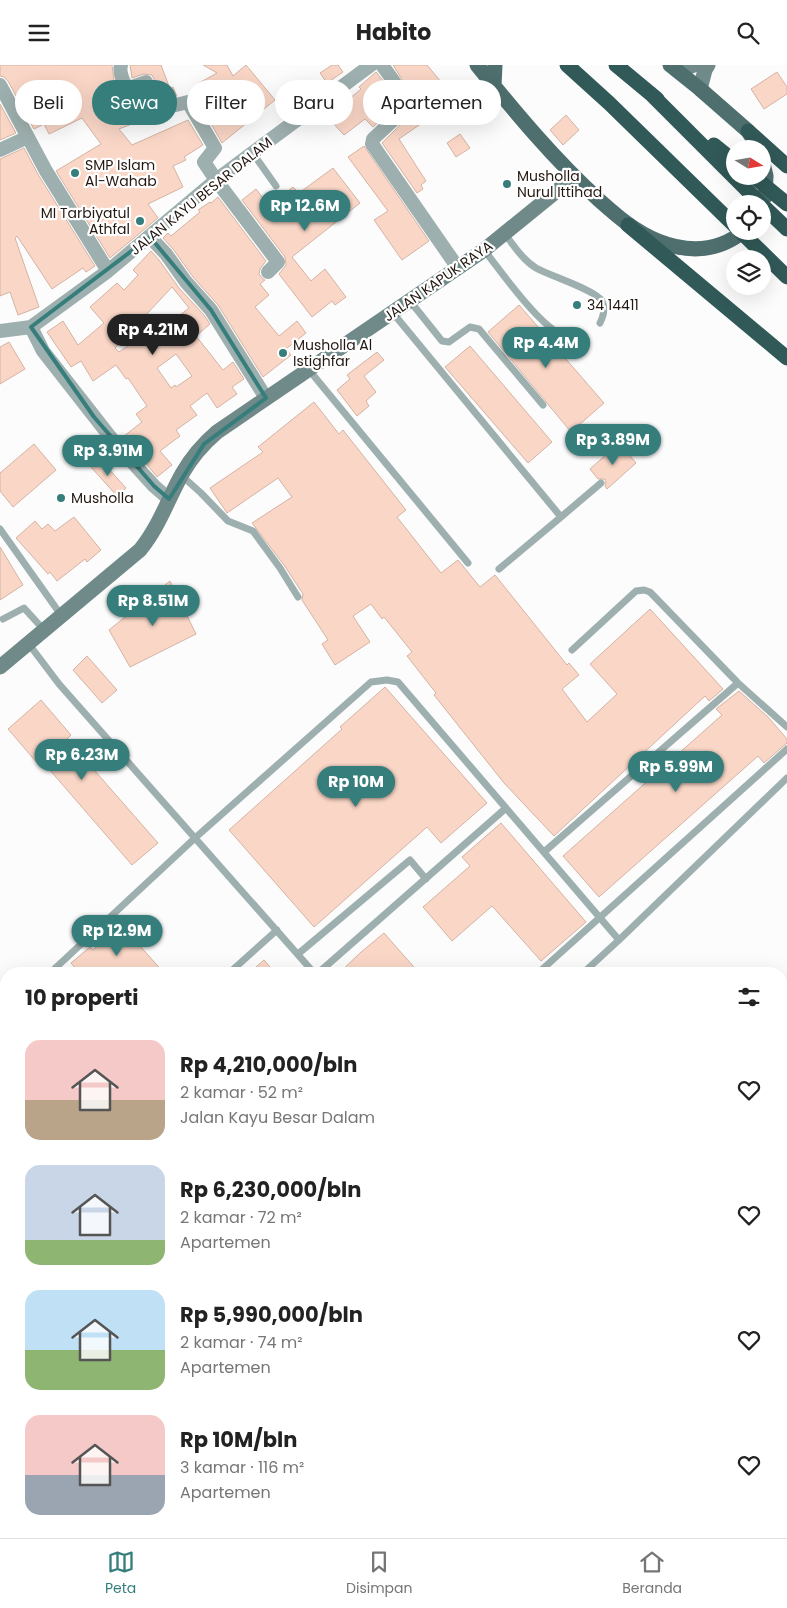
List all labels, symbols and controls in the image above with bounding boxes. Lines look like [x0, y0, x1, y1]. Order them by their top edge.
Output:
text: Habito [356, 17, 431, 48]
icon: menu [25, 19, 53, 47]
icon: search [734, 19, 762, 47]
chip: Beli [15, 80, 82, 125]
chip: Sewa [92, 80, 177, 125]
chip: Filter [187, 80, 265, 125]
chip: Baru [275, 80, 353, 125]
chip: Apartemen [363, 80, 501, 125]
street label: JALAN KAYU BESAR DALAM [126, 132, 276, 260]
north arrow [726, 140, 771, 185]
map controls [726, 140, 771, 295]
place label: SMP Islam Al-Wahab [85, 155, 157, 191]
place label: Musholla Nurul Ittihad [517, 166, 602, 202]
marker: SMP Islam Al-Wahab [69, 167, 81, 179]
marker: Musholla Nurul Ittihad [501, 178, 513, 190]
pin: Rp 12.6M [253, 189, 357, 232]
text: Rp 12.6M [270, 194, 340, 217]
button: locate [726, 195, 771, 240]
place label: MI Tarbiyatul Athfal [41, 203, 130, 239]
marker: MI Tarbiyatul Athfal [134, 215, 146, 227]
street label: JALAN KAPUK RAYA [379, 236, 497, 326]
button: layers [726, 250, 771, 295]
place label: 34 14411 [587, 295, 639, 315]
marker: 34 14411 [571, 299, 583, 311]
pin: Rp 4.21M [101, 313, 205, 356]
text: Rp 4.21M [118, 318, 188, 341]
pin: Rp 4.4M [500, 327, 592, 369]
text: Rp 4.4M [513, 331, 579, 354]
place label: Musholla Al Istighfar [293, 335, 372, 371]
marker: Musholla Al Istighfar [277, 347, 289, 359]
pin: Rp 3.89M [561, 423, 665, 466]
text: Rp 3.89M [576, 428, 650, 451]
pin: Rp 3.91M [56, 435, 160, 477]
text: Rp 3.91M [73, 439, 143, 462]
place label: Musholla [71, 488, 134, 508]
marker: Musholla [55, 492, 67, 504]
pin: Rp 8.51M [101, 585, 205, 627]
text: Rp 8.51M [118, 589, 188, 612]
pin: Rp 6.23M [30, 739, 134, 781]
text: Rp 6.23M [46, 743, 118, 766]
pin: Rp 5.99M [624, 751, 728, 793]
text: Rp 5.99M [639, 755, 713, 778]
pin: Rp 10M [315, 765, 397, 808]
text: Rp 10M [328, 770, 384, 793]
pin: Rp 12.9M [65, 915, 169, 957]
text: Rp 12.9M [83, 919, 151, 942]
text: 10 properti [25, 983, 139, 1012]
icon: filters [735, 983, 763, 1011]
text: Rp 4,210,000/bln [180, 1050, 357, 1079]
icon: home [65, 1060, 125, 1120]
icon: heart [735, 1076, 763, 1104]
text: 2 kamar · 52 m² [180, 1081, 303, 1104]
text: Jalan Kayu Besar Dalam [180, 1106, 375, 1129]
text: Rp 6,230,000/bln [180, 1175, 361, 1204]
icon: home [65, 1185, 125, 1245]
icon: heart [735, 1201, 763, 1229]
text: 2 kamar · 72 m² [180, 1206, 302, 1229]
text: Apartemen [180, 1231, 271, 1254]
text: Rp 5,990,000/bln [180, 1300, 363, 1329]
icon: home [65, 1310, 125, 1370]
icon: heart [735, 1326, 763, 1354]
text: 2 kamar · 74 m² [180, 1331, 303, 1354]
text: Apartemen [180, 1356, 271, 1379]
text: Rp 10M/bln [180, 1425, 297, 1454]
icon: home [65, 1435, 125, 1495]
icon: heart [735, 1451, 763, 1479]
text: 3 kamar · 116 m² [180, 1456, 304, 1479]
text: Apartemen [180, 1481, 271, 1504]
tab: Peta [105, 1548, 136, 1599]
tab: Disimpan [346, 1548, 412, 1599]
tab: Beranda [622, 1548, 682, 1599]

